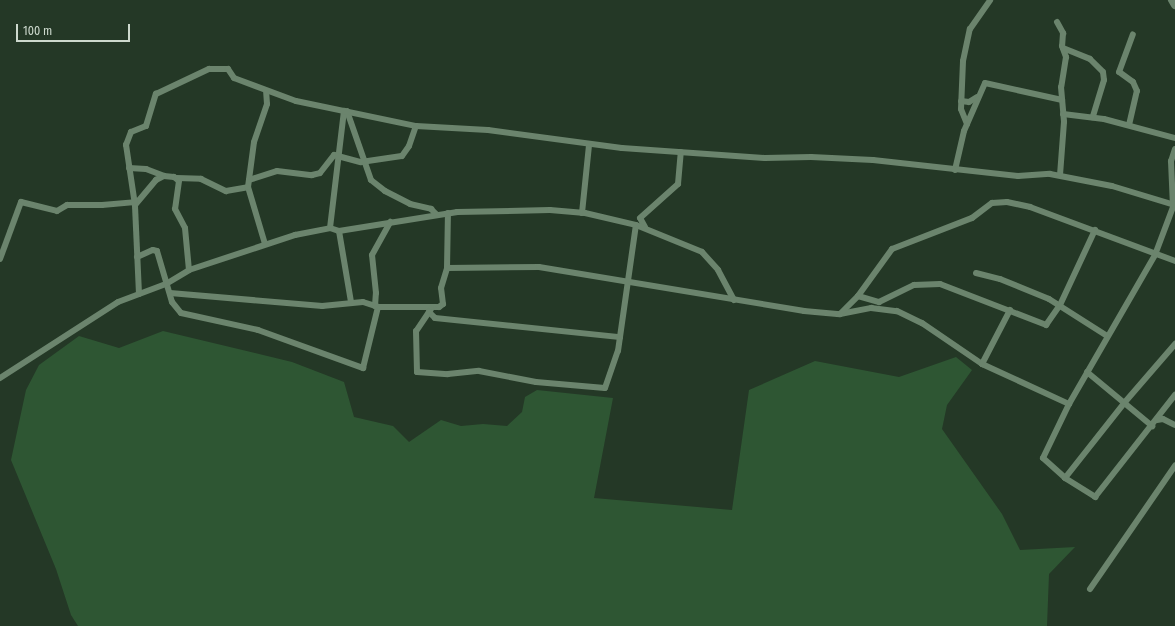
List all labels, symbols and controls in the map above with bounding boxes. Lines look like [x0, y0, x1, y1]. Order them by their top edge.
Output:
scale bar [18, 16, 132, 42]
text: 100 m [23, 24, 52, 38]

